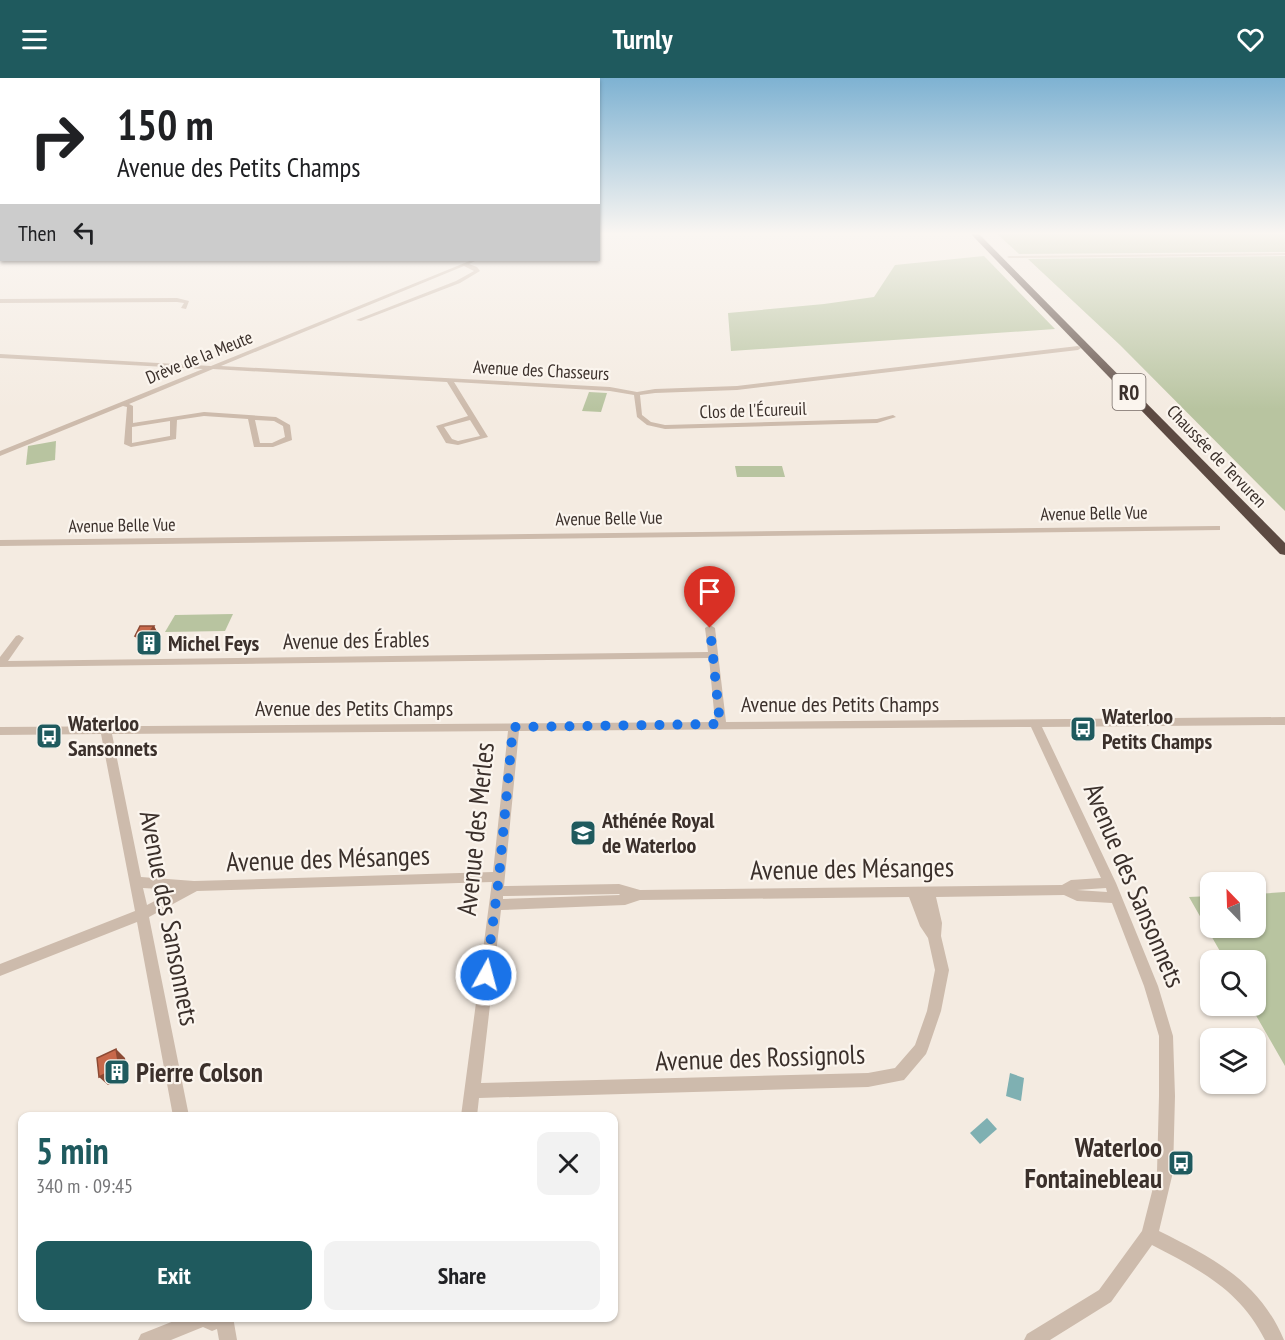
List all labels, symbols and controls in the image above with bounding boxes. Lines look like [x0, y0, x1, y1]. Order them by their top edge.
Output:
text: Turnly [613, 22, 672, 56]
icon: menu [18, 23, 51, 56]
icon: heart [1234, 23, 1267, 56]
text: 150 m [117, 97, 214, 152]
icon: right [18, 102, 96, 180]
text: Avenue des Petits Champs [117, 150, 360, 184]
icon: left [68, 216, 101, 249]
text: Then [18, 219, 56, 247]
street label: Drève de la Meute [142, 325, 256, 389]
street label: Avenue des Chasseurs [472, 355, 610, 385]
road number: R0 [1112, 374, 1146, 410]
street label: Clos de l'Écureuil [699, 397, 808, 423]
street label: Chaussée de Tervuren [1162, 400, 1272, 512]
street label: Avenue Belle Vue [1040, 501, 1148, 525]
street label: Avenue Belle Vue [555, 506, 663, 530]
street label: Avenue Belle Vue [68, 513, 176, 537]
pin [684, 566, 735, 628]
icon: arrive [693, 575, 726, 608]
street label: Avenue des Érables [283, 625, 429, 655]
building icon: Michel Feys [134, 628, 164, 658]
place label: Michel Feys [168, 629, 260, 657]
street label: Avenue des Petits Champs [741, 690, 939, 718]
street label: Avenue des Petits Champs [255, 694, 453, 722]
place label: Waterloo Petits Champs [1101, 702, 1212, 755]
place label: Waterloo Sansonnets [67, 709, 158, 762]
bus stop icon: Waterloo Petits Champs [1068, 714, 1098, 744]
bus stop icon: Waterloo Sansonnets [34, 721, 64, 751]
street label: Avenue des Merles [449, 741, 501, 917]
street label: Avenue des Sansonnets [1077, 778, 1193, 992]
place label: Athénée Royal de Waterloo [601, 806, 715, 859]
street label: Avenue des Sansonnets [133, 808, 207, 1028]
school or university icon: Athénée Royal de Waterloo [568, 818, 598, 848]
street label: Avenue des Mésanges [226, 837, 430, 879]
street label: Avenue des Mésanges [750, 849, 954, 887]
north arrow [1200, 872, 1266, 938]
map controls [1200, 872, 1266, 1094]
position arrow [454, 943, 518, 1007]
button: search [1200, 950, 1266, 1016]
button: layers [1200, 1028, 1266, 1094]
street label: Avenue des Rossignols [654, 1036, 866, 1078]
place label: Pierre Colson [136, 1055, 263, 1089]
building icon: Pierre Colson [102, 1057, 132, 1087]
text: 5 min [36, 1127, 109, 1174]
place label: Waterloo Fontainebleau [1025, 1130, 1162, 1195]
button: close [537, 1132, 600, 1195]
bus stop icon: Waterloo Fontainebleau [1166, 1148, 1196, 1178]
text: 340 m · 09:45 [36, 1173, 133, 1199]
button: Exit [36, 1241, 312, 1310]
button: Share [324, 1241, 600, 1310]

